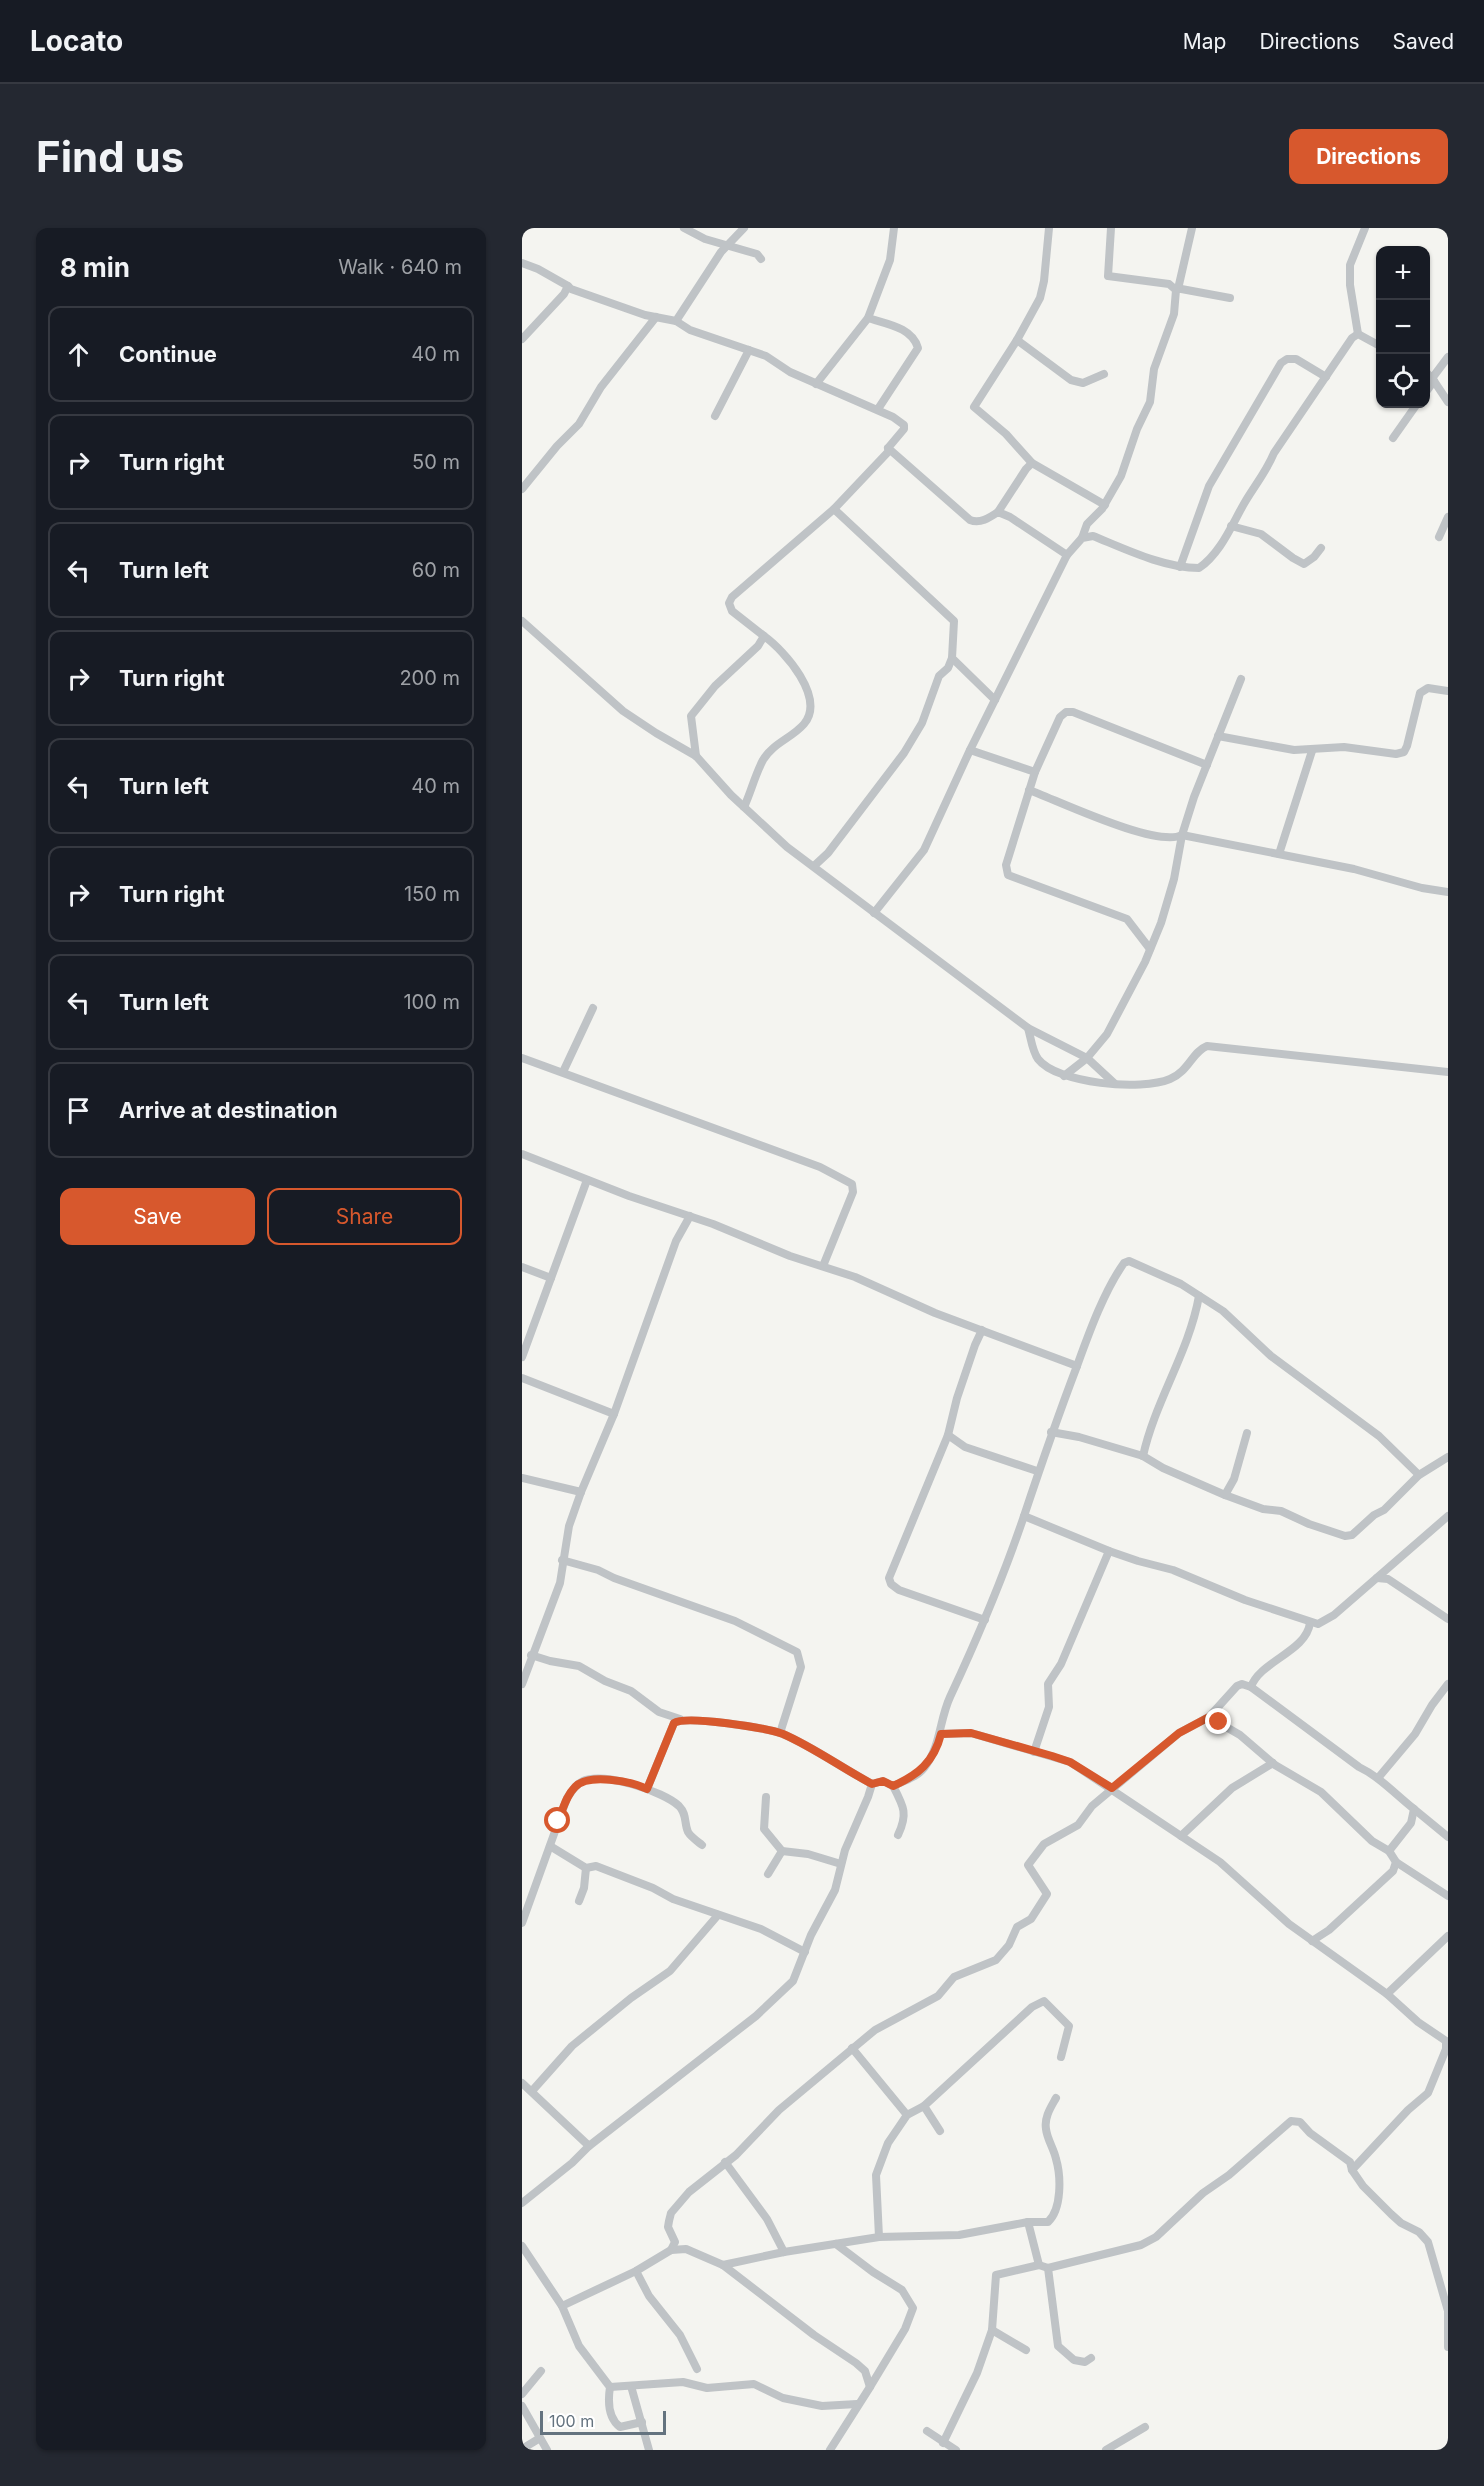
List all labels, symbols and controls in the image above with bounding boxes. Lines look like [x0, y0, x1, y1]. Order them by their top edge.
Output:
text: Locato [30, 24, 123, 58]
text: Map [1183, 29, 1226, 54]
text: Directions [1259, 29, 1360, 54]
text: Saved [1393, 29, 1454, 54]
button: Directions [1289, 129, 1448, 184]
text: Find us [36, 131, 184, 182]
map controls [1376, 246, 1430, 408]
button: + [1376, 246, 1430, 300]
text: 8 min [60, 252, 130, 283]
text: Walk · 640 m [338, 255, 462, 279]
button: − [1376, 300, 1430, 354]
icon: ahead [62, 338, 95, 371]
text: Continue [119, 341, 217, 367]
text: 40 m [411, 342, 460, 366]
button: locate [1376, 354, 1430, 408]
icon: right [62, 446, 95, 479]
text: Turn right [119, 449, 225, 475]
text: 50 m [412, 450, 460, 474]
icon: left [62, 554, 95, 587]
text: Turn left [119, 557, 209, 583]
text: 60 m [412, 558, 460, 582]
icon: right [62, 662, 95, 695]
text: Turn right [119, 665, 225, 691]
text: 200 m [399, 666, 460, 690]
icon: left [62, 770, 95, 803]
text: Turn left [119, 773, 209, 799]
text: 40 m [411, 774, 460, 798]
icon: right [62, 878, 95, 911]
text: Turn right [119, 881, 225, 907]
text: 150 m [404, 882, 460, 906]
icon: left [62, 986, 95, 1019]
text: Turn left [119, 989, 209, 1015]
text: 100 m [403, 990, 460, 1014]
icon: arrive [62, 1094, 95, 1127]
text: Arrive at destination [119, 1097, 338, 1123]
button: Save [60, 1188, 255, 1245]
button: Share [267, 1188, 462, 1245]
route end [1205, 1708, 1231, 1734]
route start [544, 1807, 570, 1833]
scale bar [540, 2408, 666, 2436]
text: 100 m [549, 2411, 594, 2431]

